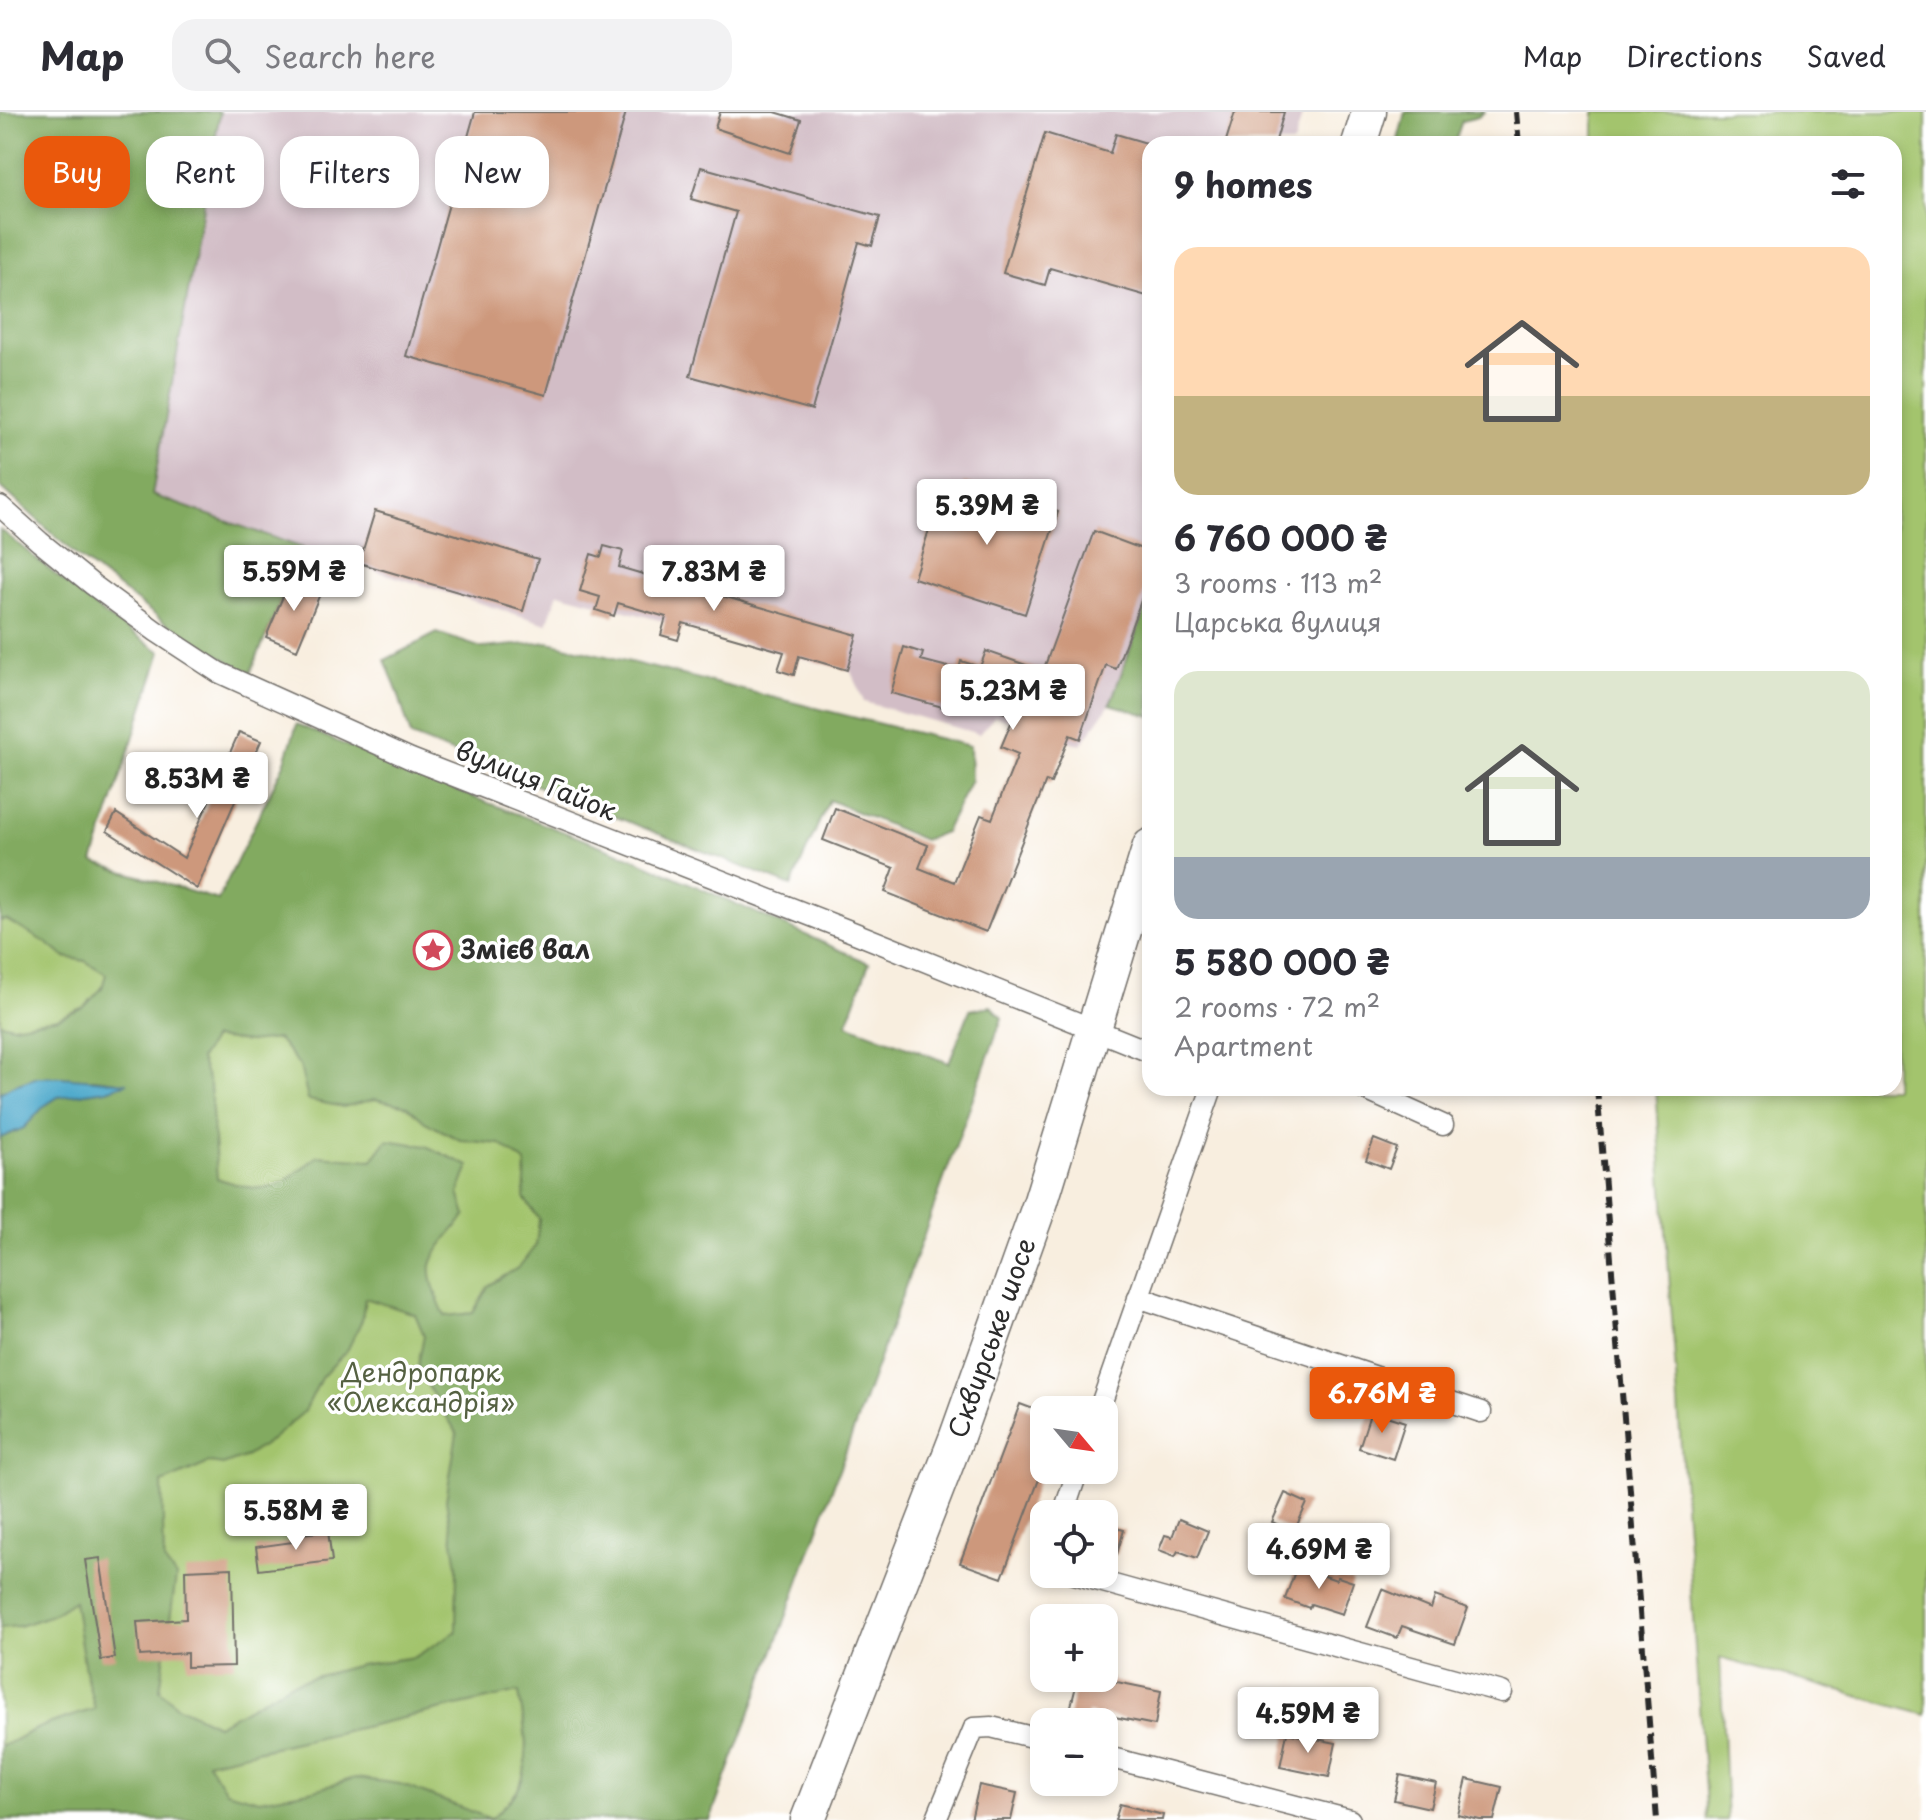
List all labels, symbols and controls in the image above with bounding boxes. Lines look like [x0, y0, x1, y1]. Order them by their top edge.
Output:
search box [172, 19, 732, 91]
text: Map [40, 27, 124, 84]
icon: search [200, 33, 244, 77]
text: Search here [264, 33, 436, 78]
text: Map [1523, 34, 1582, 77]
text: Directions [1626, 34, 1763, 77]
text: Saved [1807, 34, 1886, 77]
chip: Buy [24, 136, 130, 208]
chip: Rent [146, 136, 264, 208]
chip: Filters [280, 136, 419, 208]
chip: New [435, 136, 549, 208]
text: 9 homes [1174, 158, 1313, 210]
icon: filters [1826, 162, 1870, 206]
icon: home [1450, 299, 1594, 443]
pin: 5.39M ₴ [913, 479, 1061, 547]
text: 5.39M ₴ [935, 485, 1039, 524]
text: 6 760 000 ₴ [1174, 511, 1388, 563]
pin: 5.59M ₴ [220, 545, 368, 613]
pin: 7.83M ₴ [640, 545, 788, 613]
text: 5.59M ₴ [242, 551, 346, 590]
text: 7.83M ₴ [662, 551, 766, 590]
text: 3 rooms · 113 m² [1174, 563, 1382, 602]
text: Царська вулиця [1174, 602, 1382, 641]
pin: 5.23M ₴ [939, 664, 1087, 732]
text: 5.23M ₴ [959, 670, 1067, 709]
icon: home [1450, 723, 1594, 867]
street label: вулиця Гайок [450, 730, 624, 830]
pin: 8.53M ₴ [123, 752, 271, 820]
text: 8.53M ₴ [144, 758, 250, 797]
place icon: Змієв вал [412, 929, 454, 971]
place label: Змієв вал [460, 929, 590, 968]
text: 5 580 000 ₴ [1174, 935, 1390, 987]
text: 2 rooms · 72 m² [1174, 987, 1380, 1026]
text: Apartment [1174, 1026, 1313, 1065]
street label: Сквирське шосе [937, 1232, 1044, 1443]
park label: Дендропарк «Олександрія» [327, 1352, 515, 1421]
pin: 6.76M ₴ [1308, 1367, 1456, 1435]
text: 6.76M ₴ [1328, 1373, 1436, 1412]
north arrow [1030, 1396, 1118, 1484]
map controls [1030, 1396, 1118, 1796]
pin: 5.58M ₴ [222, 1484, 370, 1552]
text: 5.58M ₴ [243, 1490, 349, 1529]
button: locate [1030, 1500, 1118, 1588]
pin: 4.69M ₴ [1245, 1523, 1393, 1591]
text: 4.69M ₴ [1266, 1529, 1372, 1568]
button: + [1030, 1604, 1118, 1692]
pin: 4.59M ₴ [1234, 1687, 1382, 1755]
text: 4.59M ₴ [1256, 1693, 1360, 1732]
button: − [1030, 1708, 1118, 1796]

